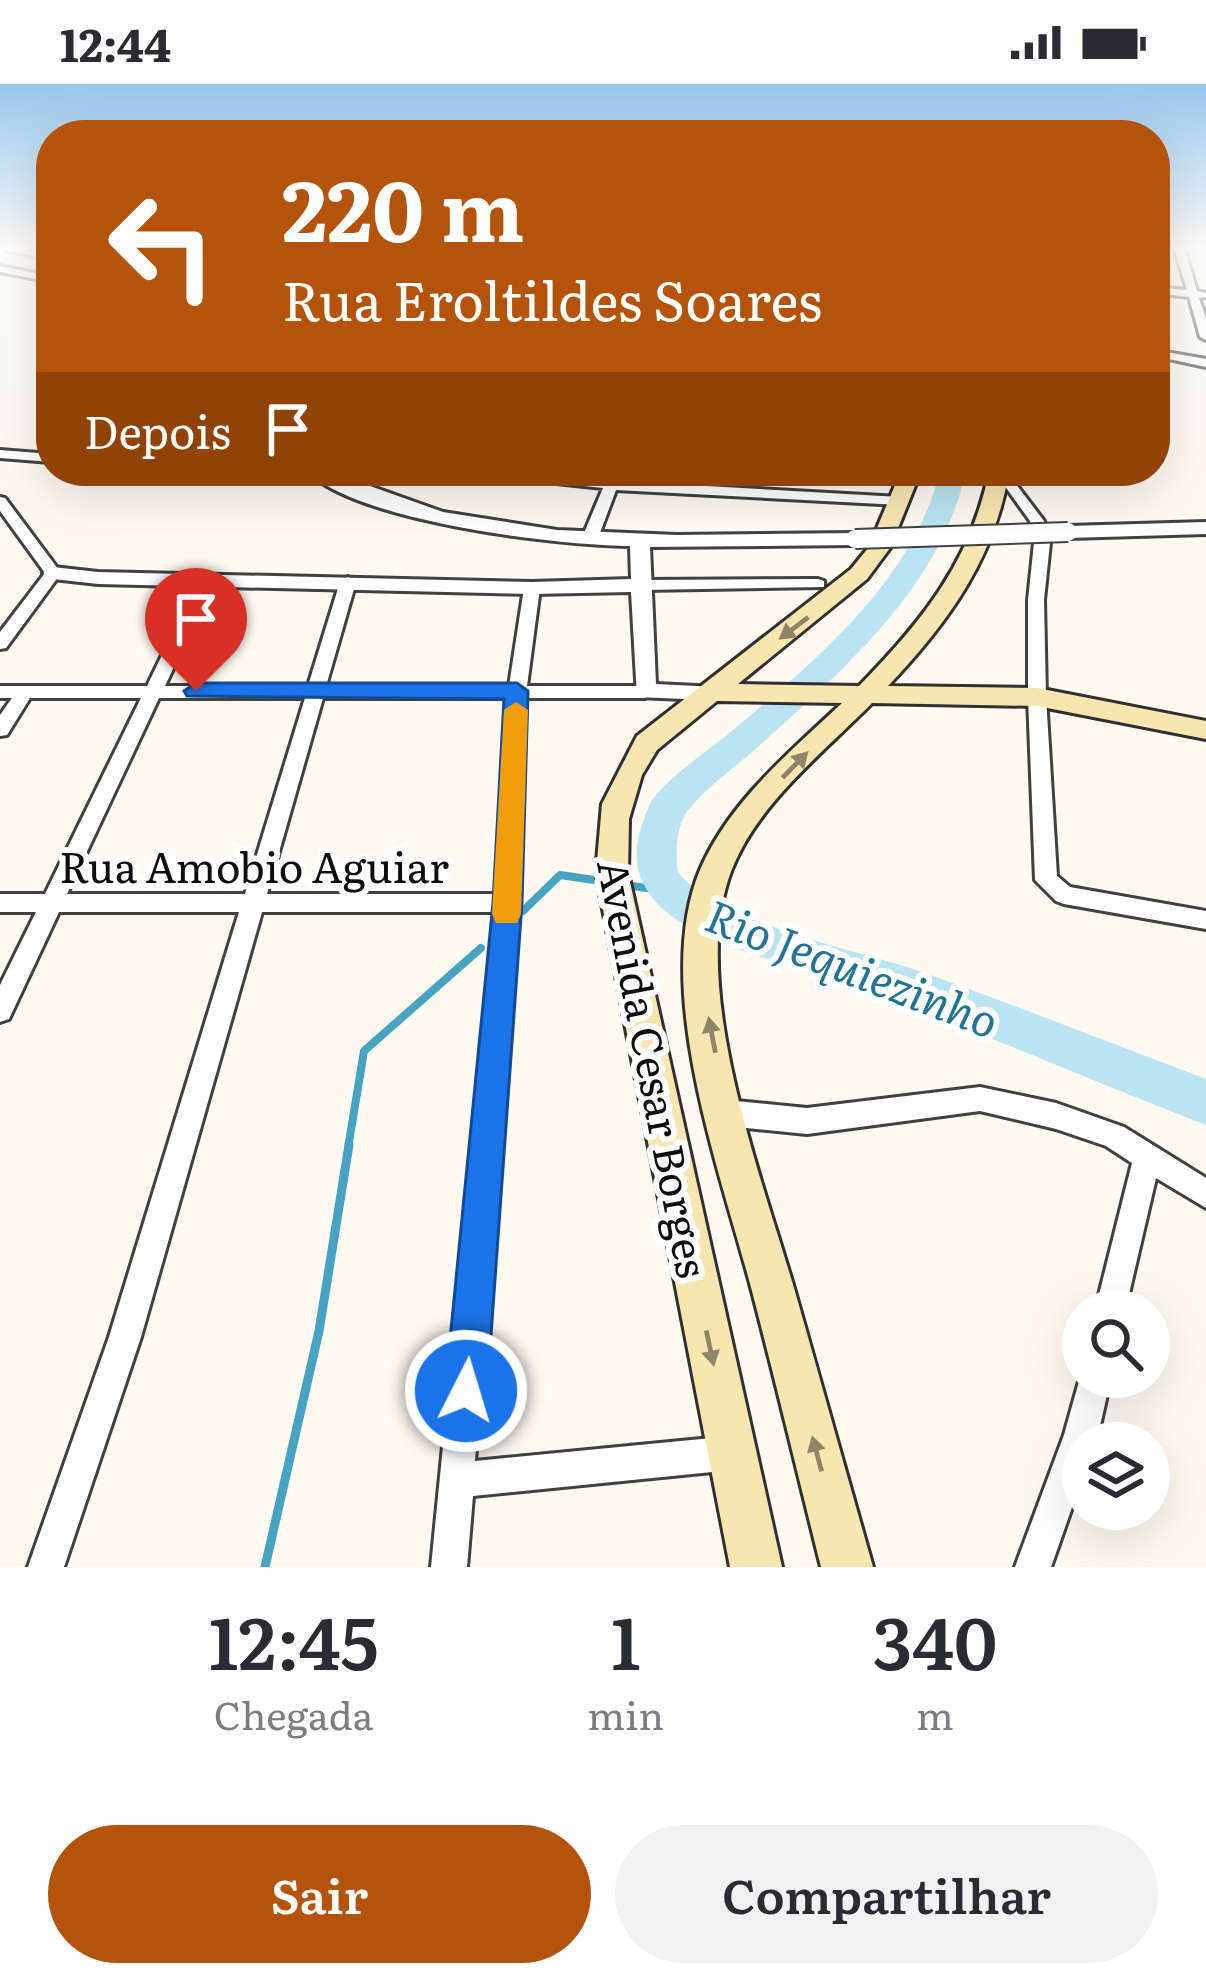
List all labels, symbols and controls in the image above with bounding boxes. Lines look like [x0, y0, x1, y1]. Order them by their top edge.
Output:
text: 12:44 [60, 9, 171, 76]
text: 220 m [282, 143, 525, 268]
icon: left [84, 168, 240, 324]
text: Rua Eroltildes Soares [282, 257, 822, 338]
text: Depois [84, 396, 231, 463]
icon: arrive [255, 396, 321, 462]
pin [145, 568, 247, 691]
icon: arrive [163, 586, 229, 652]
one-way arrow [778, 616, 810, 640]
one-way arrow [780, 751, 808, 780]
street label: Rua Amobio Aguiar [59, 834, 449, 896]
street label: Avenida Cesar Borges [584, 853, 726, 1283]
water label: Rio Jequiezinho [697, 879, 1009, 1053]
one-way arrow [702, 1016, 721, 1054]
map controls [1062, 1290, 1170, 1530]
button: search [1062, 1290, 1170, 1398]
position arrow [403, 1328, 529, 1454]
one-way arrow [701, 1329, 720, 1367]
button: layers [1062, 1422, 1170, 1530]
one-way arrow [807, 1435, 826, 1472]
text: 12:45 [209, 1585, 379, 1692]
text: 1 [611, 1585, 640, 1692]
text: 340 [873, 1585, 997, 1692]
text: Chegada [214, 1684, 374, 1742]
text: min [587, 1684, 664, 1742]
text: m [916, 1684, 954, 1742]
button: Sair [48, 1825, 591, 1963]
button: Compartilhar [615, 1825, 1158, 1963]

